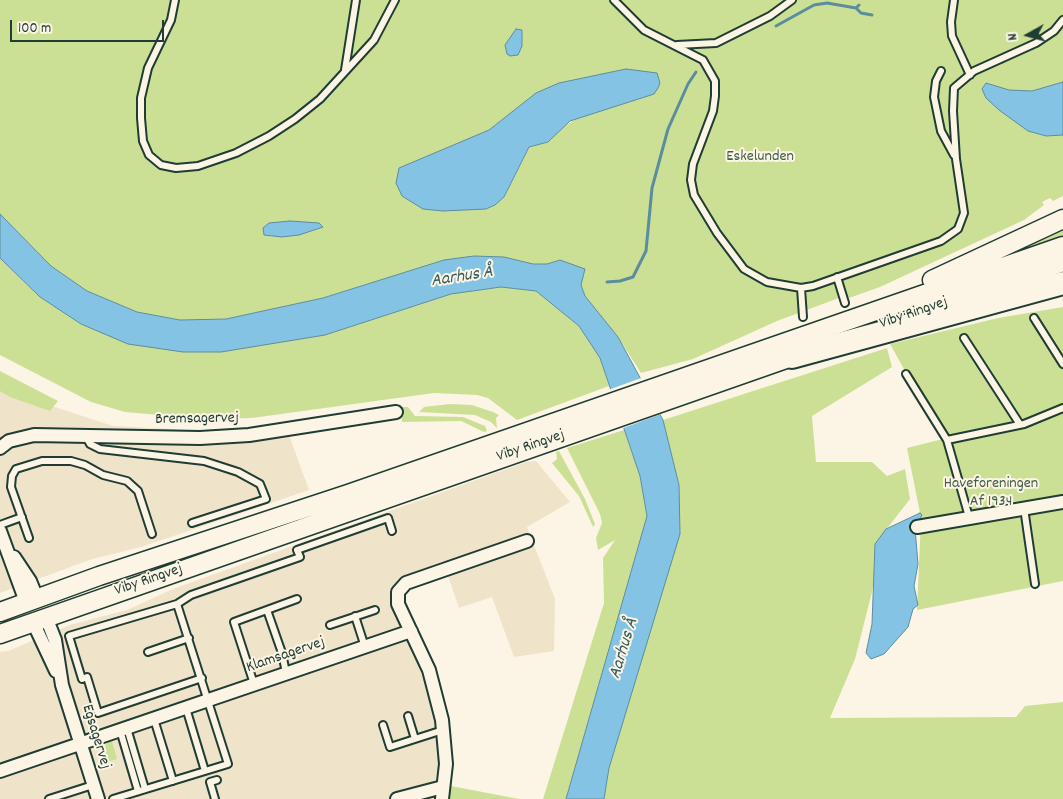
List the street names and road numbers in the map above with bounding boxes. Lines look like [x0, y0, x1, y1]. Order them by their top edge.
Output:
street label: Viby Ringvej [877, 293, 951, 335]
street label: Bremsagervej [155, 410, 239, 430]
street label: Viby Ringvej [494, 426, 568, 468]
street label: Viby Ringvej [112, 560, 186, 602]
street label: Klamsagervej [244, 634, 328, 678]
street label: Egsagervej [76, 702, 114, 772]

